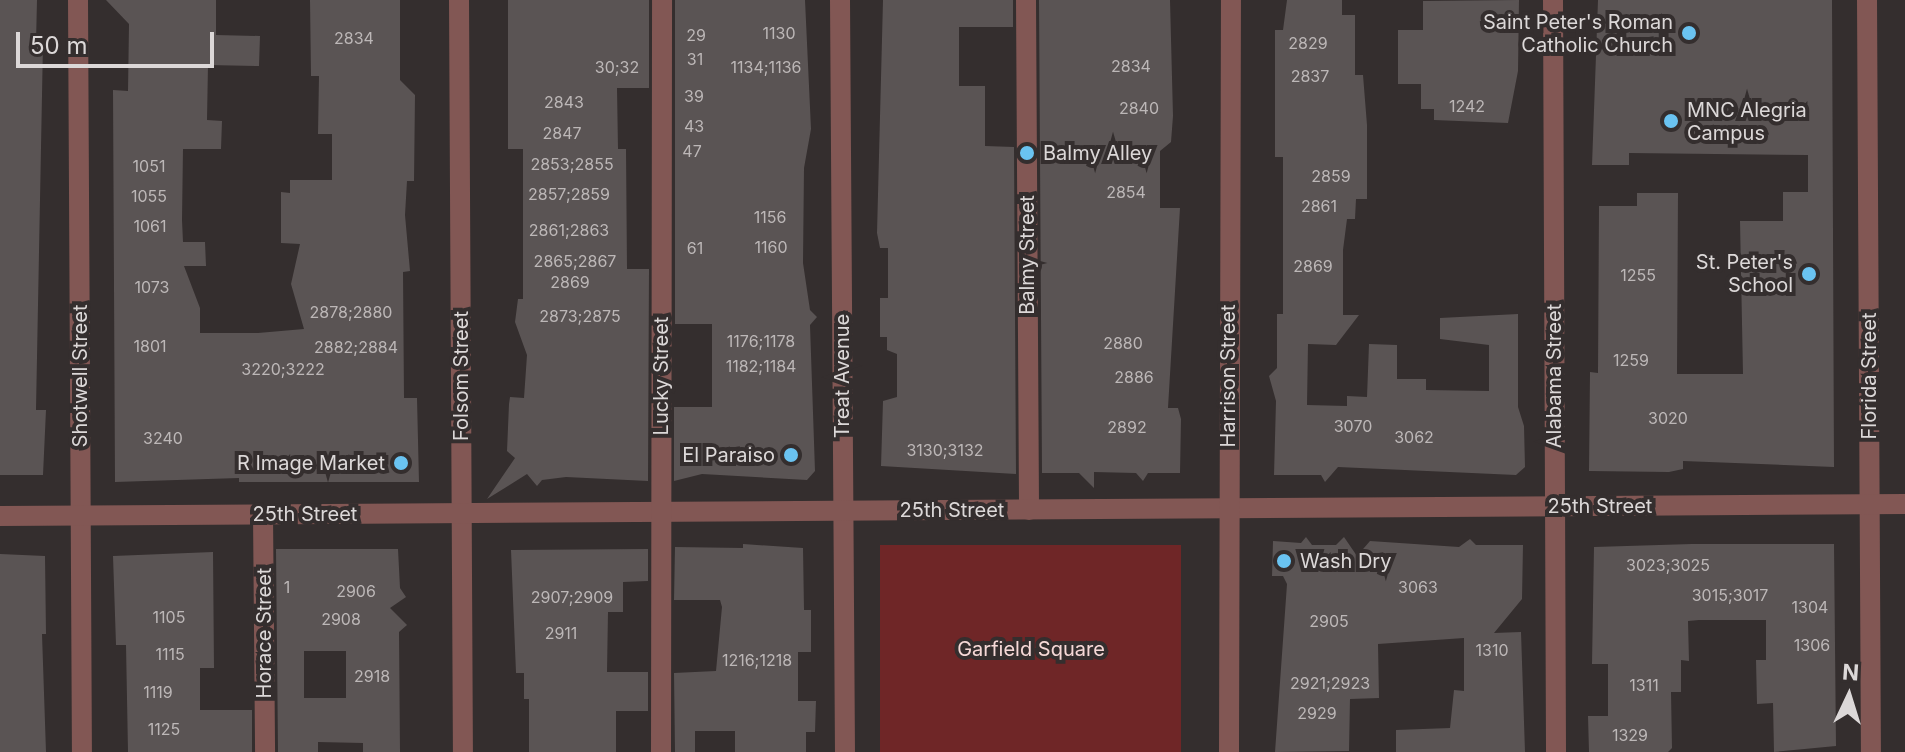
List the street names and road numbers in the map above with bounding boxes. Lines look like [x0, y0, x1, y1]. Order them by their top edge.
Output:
street label: Balmy Street [1015, 195, 1039, 315]
street label: Harrison Street [1216, 304, 1240, 448]
street label: Alabama Street [1542, 304, 1566, 448]
street label: Shotwell Street [68, 305, 92, 447]
street label: Folsom Street [449, 311, 473, 441]
street label: Florida Street [1857, 313, 1881, 439]
street label: Treat Avenue [830, 314, 854, 438]
street label: Lucky Street [649, 317, 673, 435]
street label: 25th Street [1548, 494, 1652, 518]
street label: 25th Street [900, 498, 1004, 522]
street label: 25th Street [253, 502, 357, 526]
street label: Horace Street [252, 568, 276, 698]

